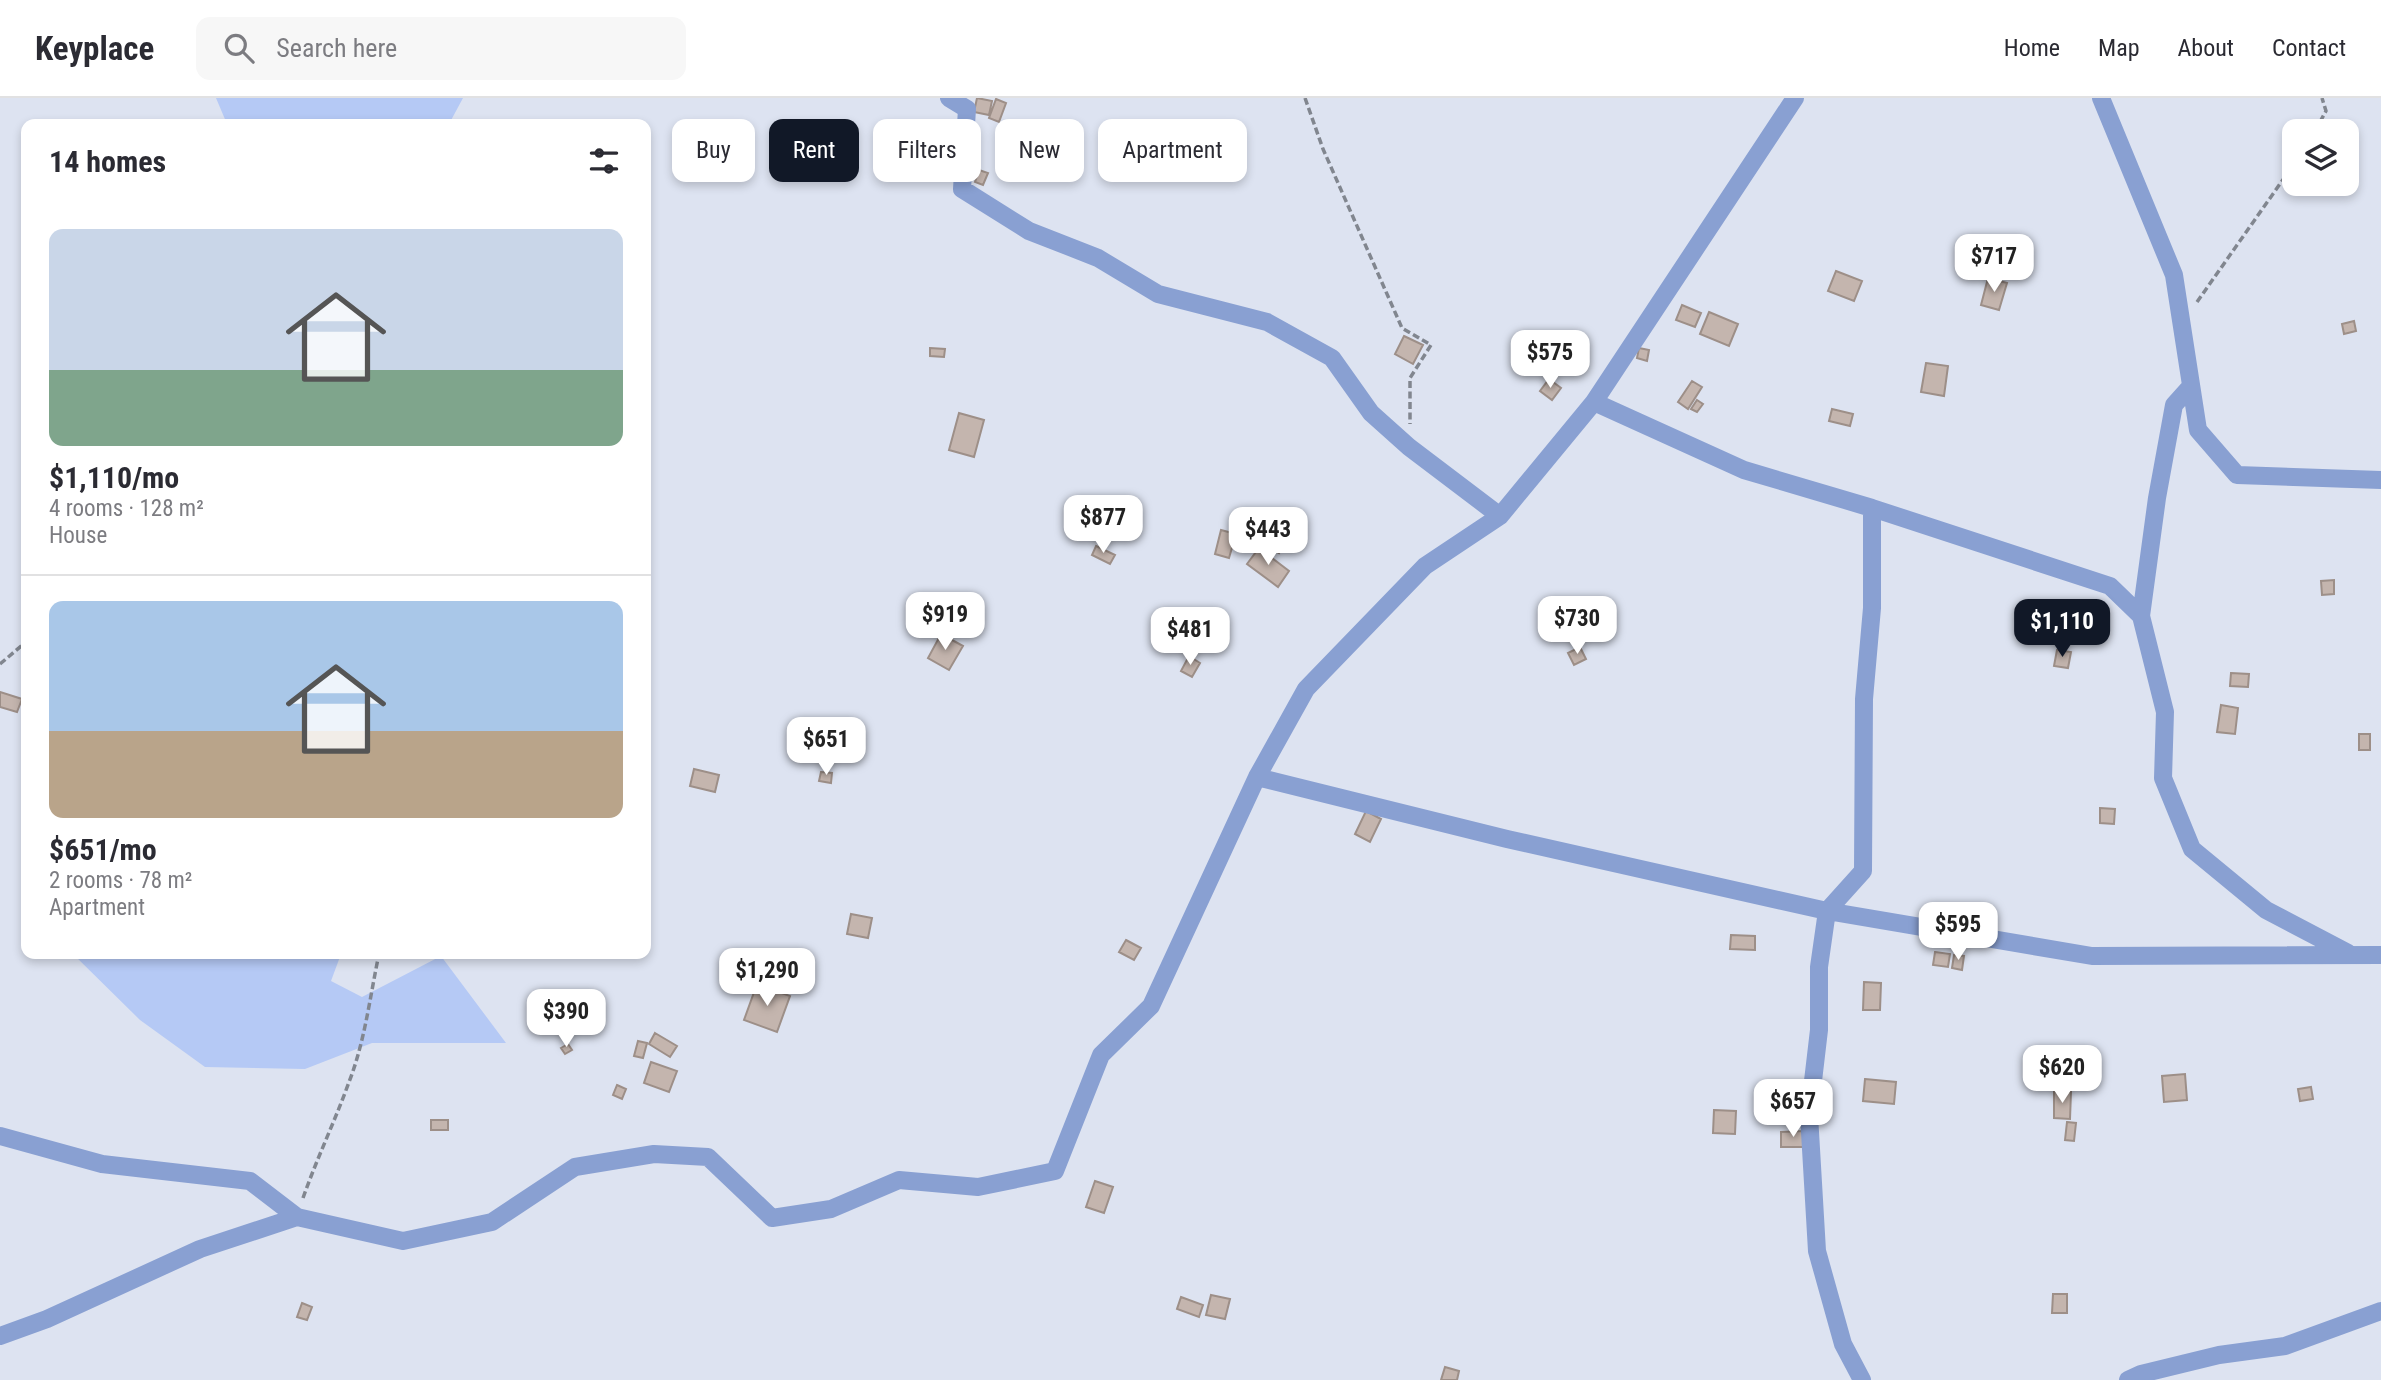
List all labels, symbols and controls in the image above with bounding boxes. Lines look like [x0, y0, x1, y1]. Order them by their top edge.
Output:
search box [196, 17, 686, 80]
text: Keyplace [35, 29, 154, 68]
icon: search [220, 29, 258, 67]
text: Search here [276, 33, 397, 63]
text: Home [2004, 34, 2060, 62]
text: Map [2098, 34, 2140, 62]
text: About [2178, 34, 2234, 62]
text: Contact [2272, 34, 2346, 62]
chip: Buy [672, 119, 755, 182]
chip: Rent [769, 119, 859, 182]
chip: Filters [873, 119, 981, 182]
chip: New [995, 119, 1084, 182]
chip: Apartment [1098, 119, 1247, 182]
map controls [2282, 119, 2359, 196]
button: layers [2282, 119, 2359, 196]
icon: filters [585, 142, 623, 180]
text: 14 homes [49, 144, 166, 179]
pin: $717 [1953, 234, 2035, 294]
text: $717 [1971, 243, 2017, 270]
icon: home [273, 274, 399, 400]
pin: $575 [1509, 330, 1591, 390]
text: $575 [1527, 339, 1573, 366]
text: $1,110/mo [49, 460, 179, 495]
text: 4 rooms · 128 m² [49, 495, 204, 522]
pin: $877 [1062, 496, 1144, 555]
text: $877 [1080, 504, 1126, 531]
pin: $443 [1227, 508, 1309, 567]
text: $443 [1245, 516, 1291, 543]
text: House [49, 522, 107, 549]
pin: $919 [904, 592, 986, 652]
pin: $730 [1536, 596, 1618, 656]
pin: $1,110 [2005, 600, 2119, 659]
text: $919 [922, 601, 968, 628]
text: $730 [1554, 605, 1600, 632]
pin: $481 [1149, 608, 1231, 667]
text: $1,110 [2030, 608, 2094, 635]
text: $481 [1167, 616, 1213, 643]
icon: home [273, 646, 399, 772]
pin: $651 [785, 718, 867, 777]
text: $651 [803, 726, 849, 753]
text: $651/mo [49, 832, 157, 867]
text: 2 rooms · 78 m² [49, 867, 192, 894]
text: Apartment [49, 894, 145, 921]
pin: $595 [1917, 902, 1999, 962]
text: $595 [1935, 911, 1981, 938]
pin: $1,290 [710, 948, 824, 1008]
text: $1,290 [735, 957, 799, 984]
pin: $390 [525, 990, 607, 1049]
text: $390 [543, 998, 589, 1025]
pin: $620 [2021, 1046, 2103, 1105]
text: $620 [2039, 1054, 2085, 1081]
pin: $657 [1752, 1080, 1834, 1139]
text: $657 [1770, 1088, 1816, 1115]

